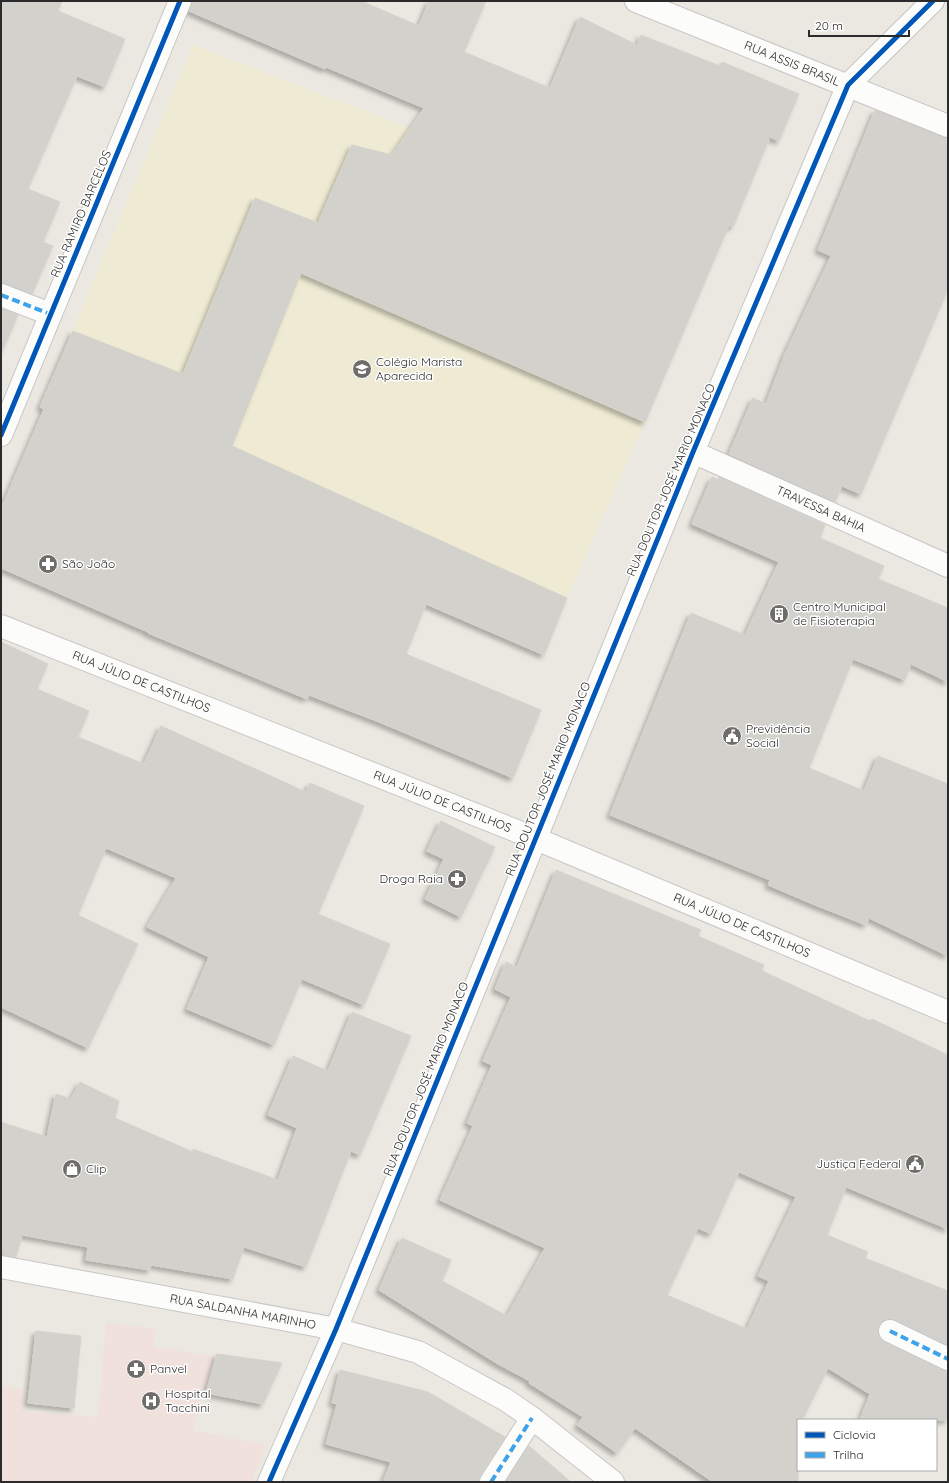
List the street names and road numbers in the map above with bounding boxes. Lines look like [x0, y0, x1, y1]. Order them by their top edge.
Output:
street label: RUA ASSIS BRASIL [742, 37, 843, 89]
street label: RUA RAMIRO BARCELOS [47, 148, 114, 280]
street label: RUA DOUTOR JOSÉ MARIO MONACO [623, 381, 718, 578]
street label: TRAVESSA BAHIA [774, 482, 868, 535]
street label: RUA JÚLIO DE CASTILHOS [70, 647, 213, 716]
street label: RUA DOUTOR JOSÉ MARIO MONACO [502, 680, 593, 878]
street label: RUA JÚLIO DE CASTILHOS [371, 767, 514, 835]
street label: RUA JÚLIO DE CASTILHOS [671, 889, 813, 960]
street label: RUA DOUTOR JOSÉ MARIO MONACO [380, 980, 471, 1178]
street label: RUA SALDANHA MARINHO [169, 1290, 317, 1332]

